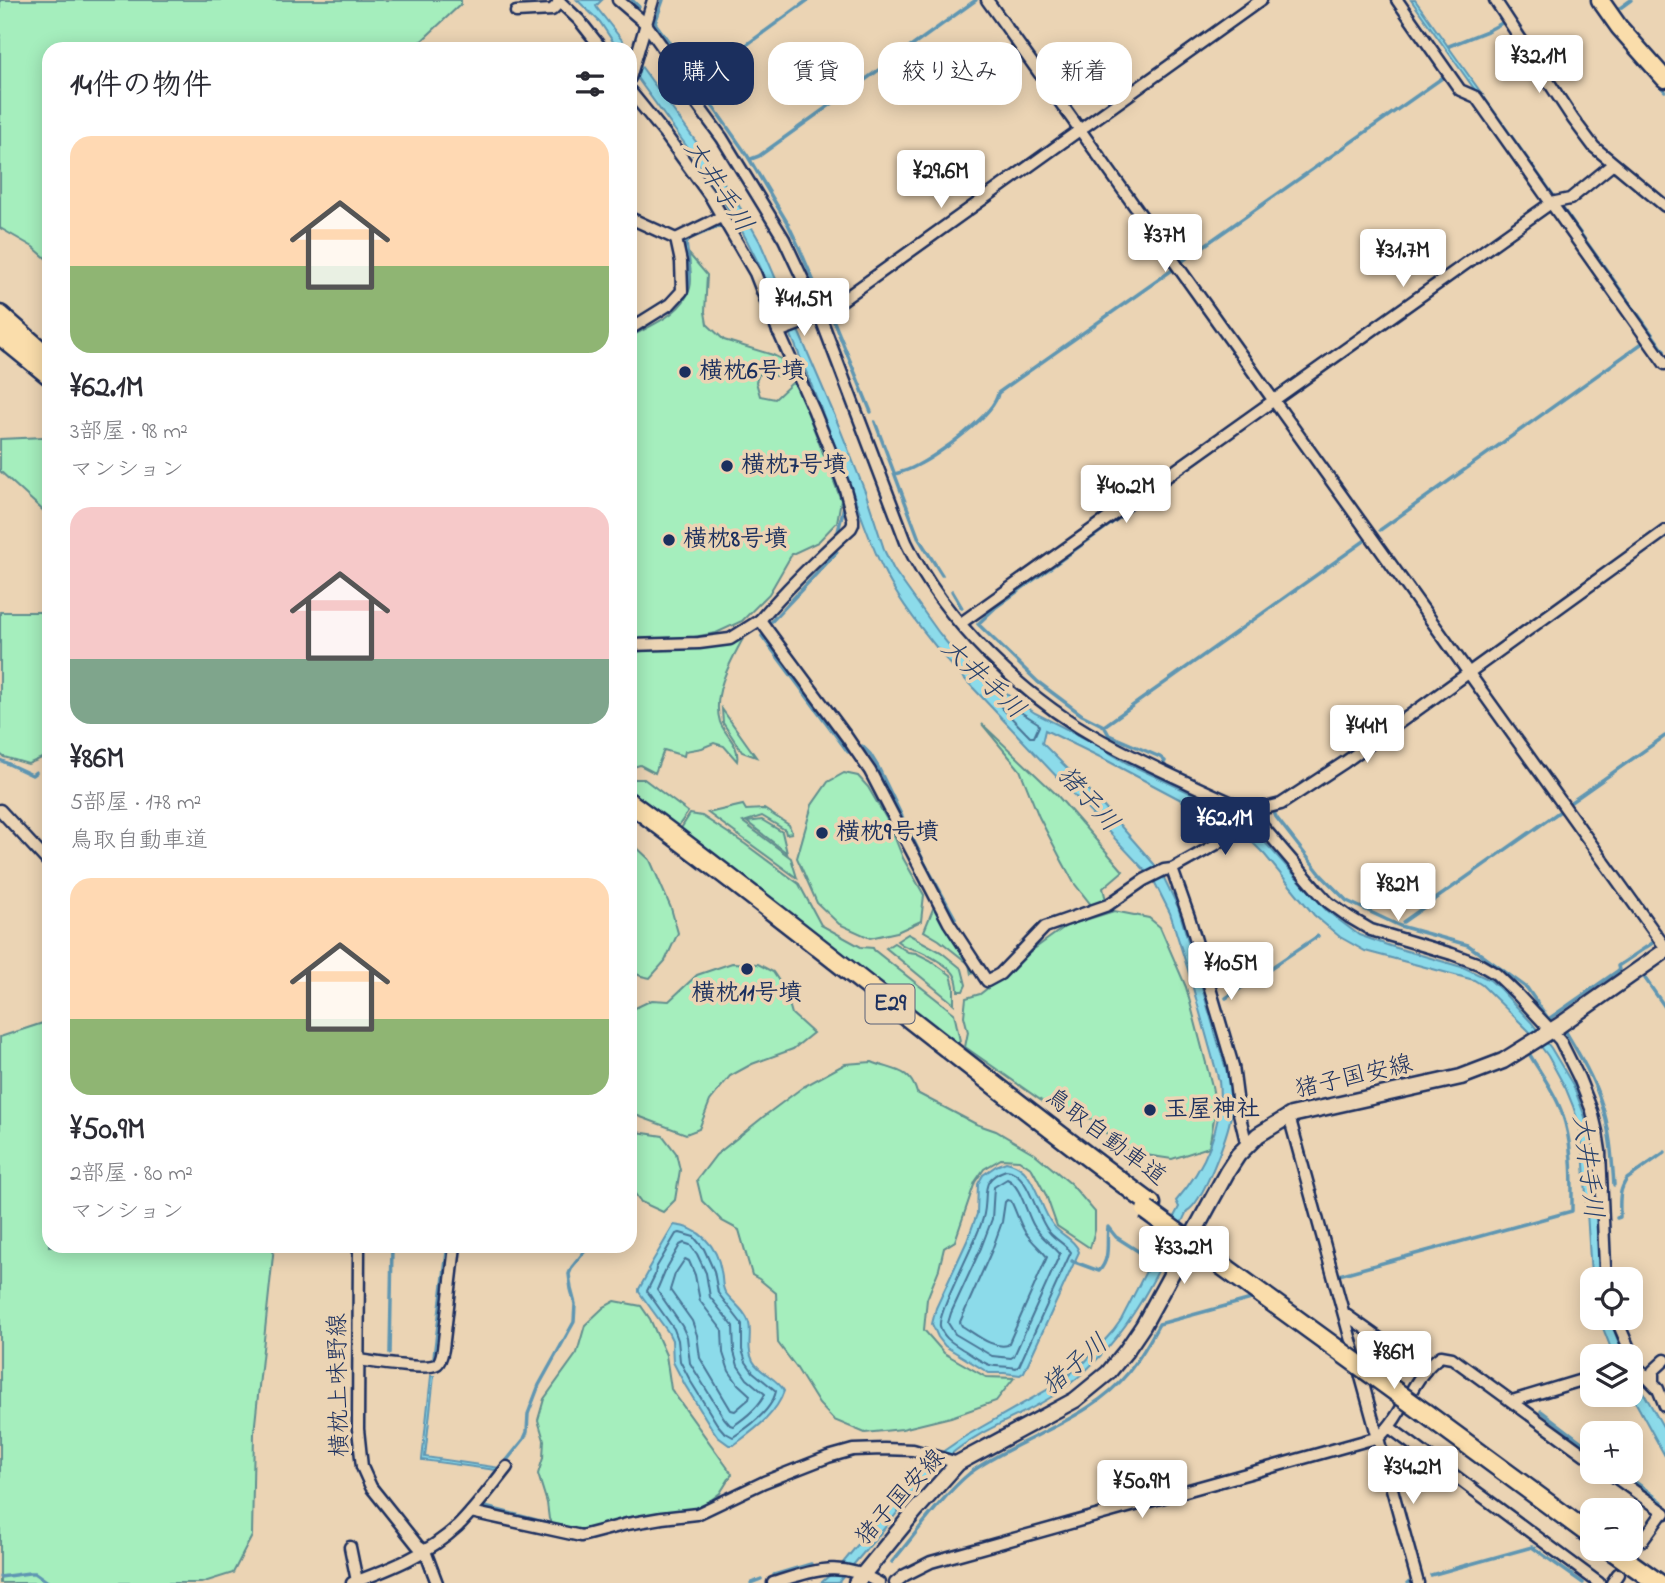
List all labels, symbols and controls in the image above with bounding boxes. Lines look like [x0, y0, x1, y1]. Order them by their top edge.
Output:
pin: ¥32.1M [1482, 36, 1596, 95]
text: ¥32.1M [1511, 41, 1567, 74]
chip: 購入 [658, 42, 754, 105]
chip: 賃貸 [768, 42, 864, 105]
chip: 絞り込み [878, 42, 1022, 105]
chip: 新着 [1036, 42, 1132, 105]
text: 14件の物件 [70, 65, 212, 109]
icon: filters [571, 65, 609, 103]
water label: 大井手川 [673, 133, 761, 241]
pin: ¥29.6M [884, 150, 998, 210]
text: ¥29.6M [913, 156, 969, 189]
icon: home [277, 182, 403, 308]
pin: ¥37M [1124, 215, 1206, 274]
text: ¥37M [1144, 220, 1186, 253]
pin: ¥31.7M [1346, 230, 1460, 289]
text: ¥31.7M [1376, 235, 1430, 268]
pin: ¥41.5M [747, 278, 861, 338]
text: ¥41.5M [775, 284, 833, 317]
place label: 横枕6号墳 [699, 355, 806, 390]
marker: 横枕6号墳 [677, 364, 693, 380]
text: ¥62.1M [70, 367, 144, 411]
text: 3部屋 · 98 m² [70, 416, 188, 449]
place label: 横枕7号墳 [741, 449, 847, 484]
text: マンション [70, 454, 184, 487]
marker: 横枕7号墳 [719, 458, 735, 474]
pin: ¥40.2M [1069, 466, 1183, 525]
text: ¥40.2M [1097, 471, 1155, 504]
place label: 横枕8号墳 [683, 523, 788, 558]
marker: 横枕8号墳 [661, 532, 677, 548]
icon: home [277, 553, 403, 679]
water label: 大井手川 [931, 631, 1033, 729]
pin: ¥44M [1326, 706, 1408, 765]
text: ¥44M [1346, 711, 1388, 744]
text: ¥86M [70, 738, 124, 782]
water label: 猪子川 [1047, 758, 1127, 842]
text: 5部屋 · 178 m² [70, 787, 201, 820]
pin: ¥62.1M [1168, 798, 1282, 857]
text: ¥62.1M [1197, 803, 1253, 836]
place label: 横枕9号墳 [836, 816, 939, 851]
text: 鳥取自動車道 [70, 825, 208, 858]
marker: 横枕9号墳 [814, 825, 830, 841]
pin: ¥82M [1357, 864, 1439, 923]
text: ¥82M [1377, 869, 1420, 902]
icon: home [277, 924, 403, 1050]
pin: ¥105M [1182, 942, 1280, 1002]
text: ¥105M [1204, 948, 1258, 981]
marker: 横枕11号墳 [739, 961, 755, 977]
place label: 横枕11号墳 [691, 977, 803, 1012]
road number: E29 [866, 984, 914, 1023]
street label: 猪子国安線 [1292, 1047, 1416, 1109]
street label: 鳥取自動車道 [1037, 1081, 1173, 1195]
place label: 玉屋神社 [1164, 1093, 1260, 1128]
marker: 玉屋神社 [1142, 1102, 1158, 1118]
text: ¥50.9M [70, 1109, 145, 1153]
water label: 大井手川 [1561, 1113, 1611, 1221]
text: 2部屋 · 80 m² [70, 1158, 193, 1191]
text: マンション [70, 1196, 184, 1229]
pin: ¥33.2M [1127, 1226, 1241, 1286]
text: ¥33.2M [1155, 1232, 1213, 1265]
map controls [1580, 1267, 1643, 1561]
button: locate [1580, 1267, 1643, 1330]
street label: 横枕上味野線 [321, 1313, 359, 1457]
water label: 猪子川 [1034, 1326, 1118, 1406]
pin: ¥86M [1353, 1332, 1435, 1391]
text: ¥86M [1373, 1337, 1415, 1370]
button: layers [1580, 1344, 1643, 1407]
button: + [1580, 1421, 1643, 1484]
street label: 猪子国安線 [848, 1442, 954, 1554]
pin: ¥34.2M [1356, 1446, 1470, 1506]
text: ¥34.2M [1384, 1452, 1442, 1485]
pin: ¥50.9M [1085, 1460, 1199, 1520]
text: ¥50.9M [1113, 1466, 1171, 1499]
button: − [1580, 1498, 1643, 1561]

